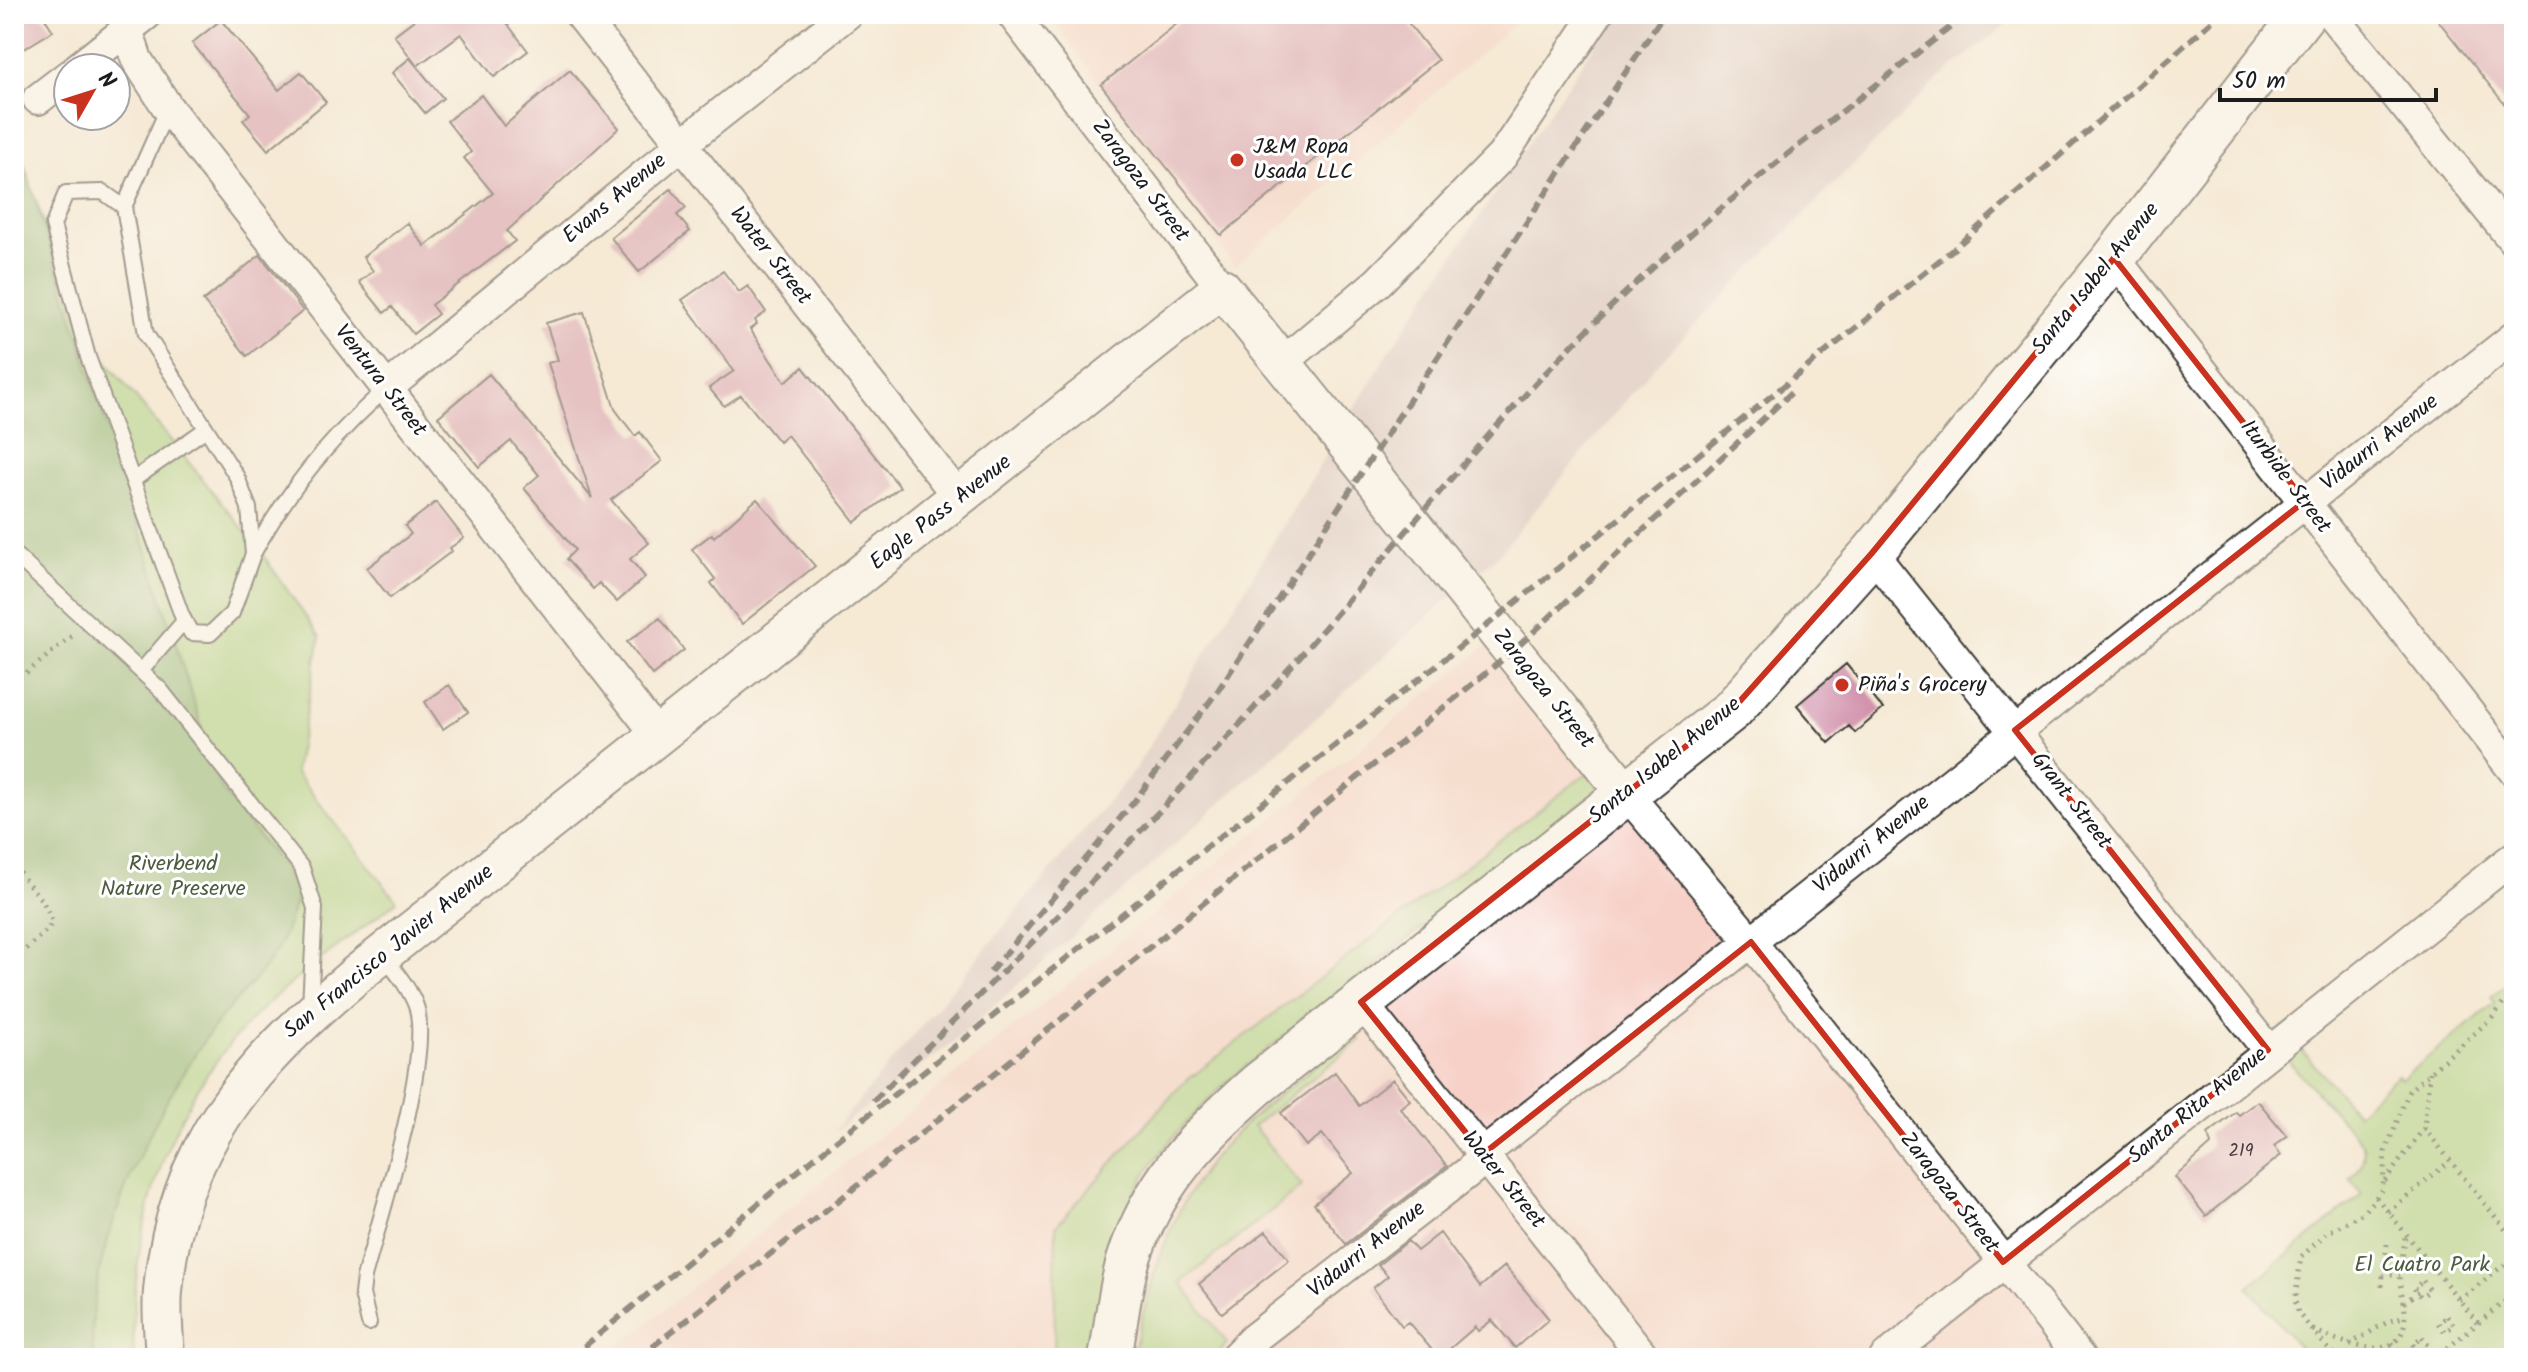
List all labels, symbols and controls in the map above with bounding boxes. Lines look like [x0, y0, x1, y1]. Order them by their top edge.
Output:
north arrow [52, 52, 132, 132]
scale bar [2220, 52, 2436, 102]
text: 50 m [2232, 62, 2286, 101]
text: N [88, 65, 124, 97]
street label: Zaragoza Street [1082, 112, 1198, 250]
place label: J&M Ropa Usada LLC [1253, 130, 1353, 190]
street label: Evans Avenue [555, 145, 675, 253]
marker: J&M Ropa Usada LLC [1228, 151, 1246, 169]
street label: Santa Isabel Avenue [2023, 195, 2169, 363]
street label: Water Street [720, 199, 820, 314]
street label: Ventura Street [325, 317, 436, 445]
street label: Vidaurri Avenue [2313, 385, 2447, 501]
street label: Iturbide Street [2230, 412, 2340, 542]
street label: Eagle Pass Avenue [862, 446, 1020, 580]
street label: Zaragoza Street [1483, 621, 1603, 757]
place label: Piña's Grocery [1858, 668, 1987, 703]
marker: Piña's Grocery [1833, 676, 1851, 694]
street label: Santa Isabel Avenue [1581, 688, 1749, 834]
street label: Grant Street [2022, 745, 2121, 858]
street label: Vidaurri Avenue [1806, 787, 1938, 903]
park label: Riverbend Nature Preserve [100, 847, 246, 907]
street label: San Francisco Javier Avenue [276, 856, 502, 1048]
street label: Santa Rita Avenue [2120, 1038, 2276, 1174]
street label: Water Street [1452, 1123, 1554, 1237]
street label: Zaragoza Street [1890, 1124, 2008, 1262]
house number: 219 [2229, 1137, 2254, 1166]
street label: Vidaurri Avenue [1300, 1192, 1434, 1308]
park label: El Cuatro Park [2354, 1248, 2490, 1283]

